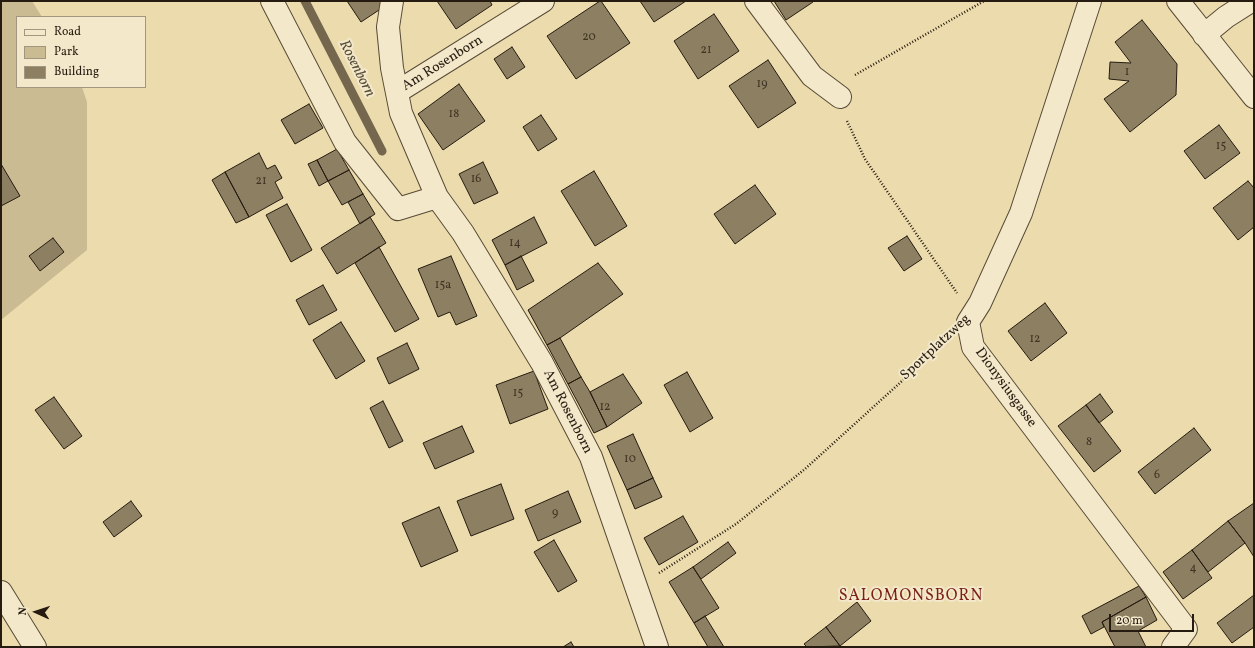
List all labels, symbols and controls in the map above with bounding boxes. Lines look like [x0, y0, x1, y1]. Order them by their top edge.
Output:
legend [16, 16, 146, 88]
text: Road [54, 24, 81, 40]
house number: 20 [582, 31, 596, 45]
street label: Am Rosenborn [399, 32, 487, 96]
water label: Rosenborn [334, 37, 378, 101]
text: Park [54, 44, 79, 60]
house number: 21 [700, 44, 712, 58]
text: Building [54, 64, 99, 80]
house number: 1 [1125, 66, 1129, 80]
house number: 19 [757, 78, 767, 92]
house number: 18 [449, 108, 459, 122]
house number: 15 [1216, 140, 1226, 154]
house number: 16 [471, 173, 481, 187]
house number: 21 [255, 175, 267, 189]
house number: 14 [509, 237, 521, 251]
house number: 15a [435, 279, 451, 293]
street label: Sportplatzweg [898, 311, 974, 385]
house number: 12 [1029, 333, 1041, 347]
street label: Dionysiusgasse [971, 345, 1039, 431]
street label: Am Rosenborn [539, 367, 595, 457]
house number: 15 [513, 387, 523, 401]
house number: 12 [599, 401, 611, 415]
house number: 8 [1086, 436, 1092, 450]
house number: 10 [624, 453, 636, 467]
house number: 6 [1154, 469, 1160, 483]
house number: 9 [552, 507, 558, 521]
house number: 4 [1189, 562, 1197, 576]
district label: SALOMONSBORN [839, 587, 983, 607]
north arrow [16, 592, 56, 632]
scale bar [1111, 606, 1196, 632]
text: N [16, 607, 31, 616]
text: 20 m [1116, 613, 1143, 629]

